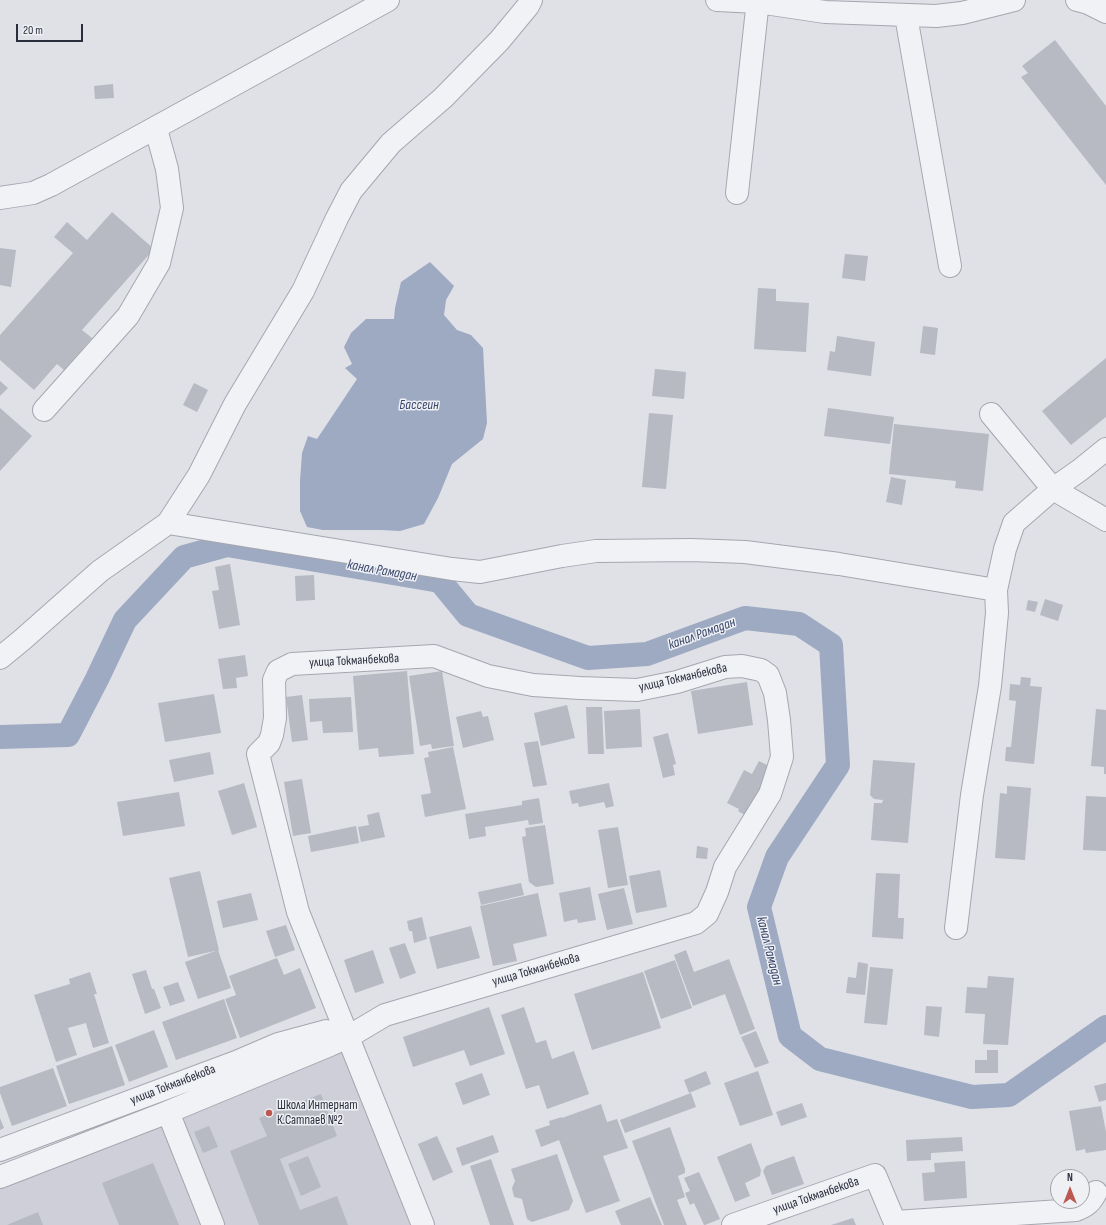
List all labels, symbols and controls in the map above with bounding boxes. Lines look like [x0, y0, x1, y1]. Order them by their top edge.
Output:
scale bar [18, 16, 85, 42]
text: 20 m [23, 23, 43, 38]
water label: Бассеин [399, 397, 439, 413]
water label: канал Рамадан [346, 557, 418, 585]
water label: канал Рамадан [666, 614, 738, 654]
street label: улица Токманбекова [309, 651, 399, 671]
street label: улица Токманбекова [637, 660, 729, 696]
water label: канал Рамадан [752, 915, 786, 987]
street label: улица Токманбекова [491, 950, 581, 990]
street label: улица Токманбекова [128, 1062, 218, 1108]
place label: Школа Интернат К.Сатпаев №2 [277, 1098, 358, 1129]
marker: Школа Интернат К.Сатпаев №2 [264, 1108, 274, 1118]
north arrow [1050, 1169, 1090, 1209]
text: N [1067, 1171, 1073, 1184]
street label: улица Токманбекова [771, 1174, 861, 1218]

